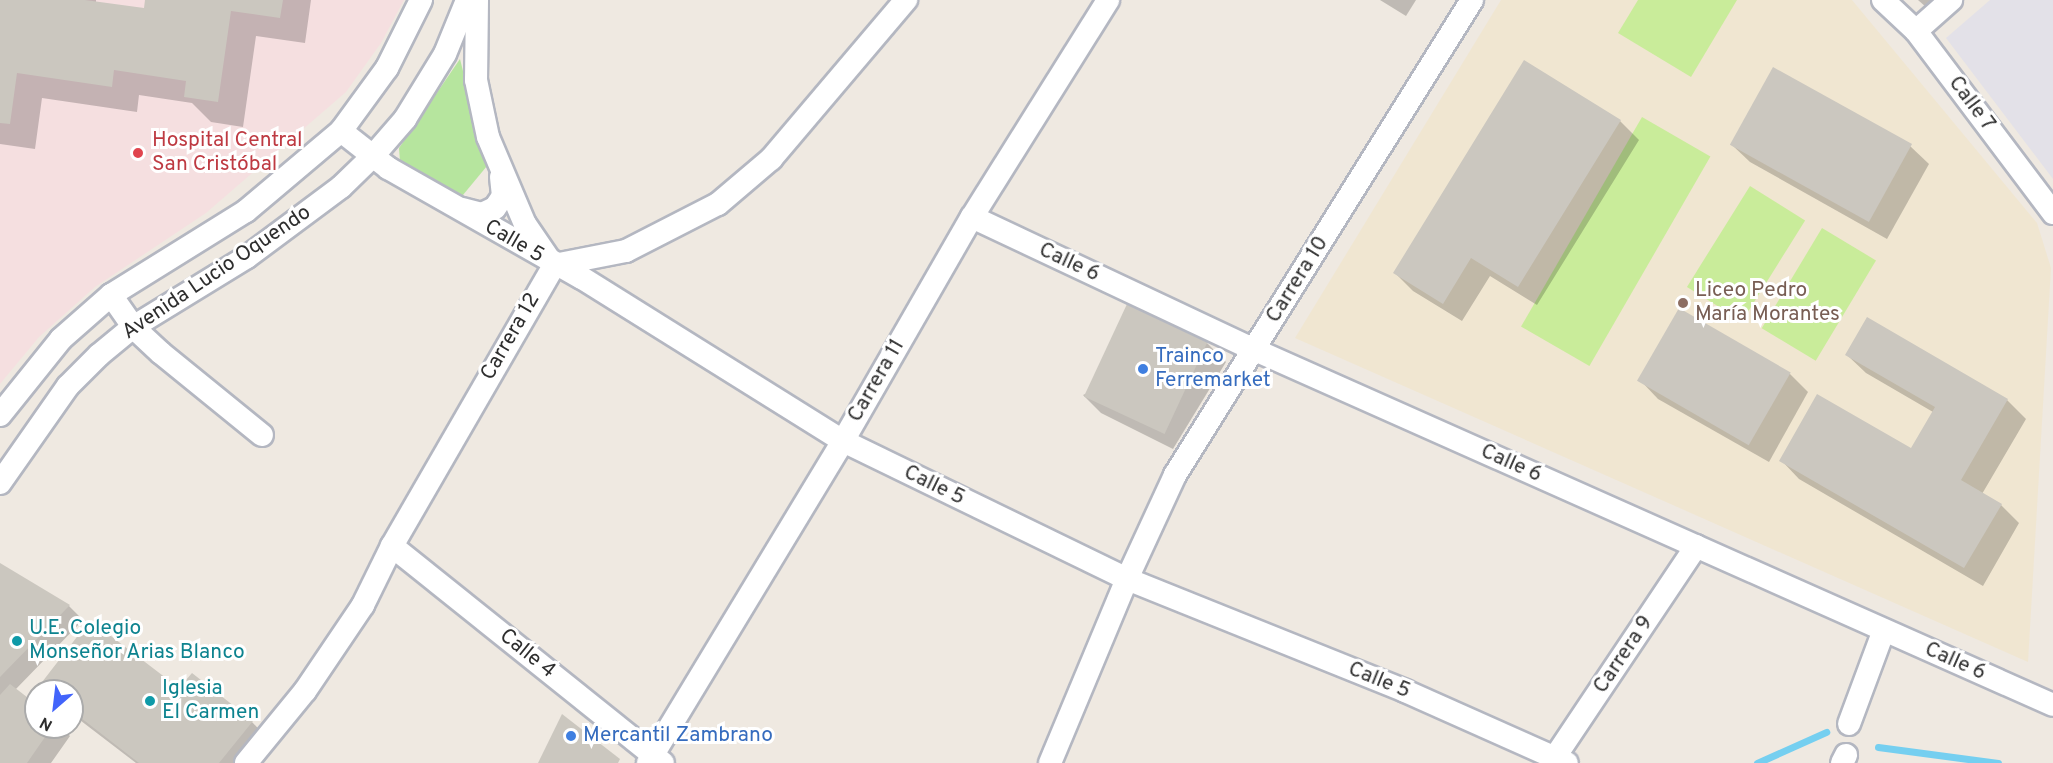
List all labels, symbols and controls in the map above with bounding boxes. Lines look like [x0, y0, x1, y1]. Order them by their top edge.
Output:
street label: Calle 7 [1942, 71, 2000, 137]
place label: Hospital Central San Cristóbal [152, 128, 303, 178]
marker: Hospital Central San Cristóbal [129, 144, 147, 162]
street label: Avenida Lucio Oquendo [118, 200, 316, 346]
street label: Calle 5 [480, 215, 548, 269]
street label: Carrera 10 [1262, 232, 1334, 328]
street label: Calle 6 [1034, 238, 1104, 288]
place label: Liceo Pedro María Morantes [1695, 278, 1840, 328]
street label: Carrera 12 [476, 289, 546, 385]
marker: Liceo Pedro María Morantes [1676, 296, 1690, 310]
street label: Carrera 11 [843, 335, 911, 427]
place label: Trainco Ferremarket [1155, 344, 1271, 394]
marker: Trainco Ferremarket [1136, 362, 1150, 376]
street label: Calle 6 [1476, 439, 1546, 489]
street label: Calle 5 [899, 460, 969, 512]
street label: Carrera 9 [1589, 611, 1659, 699]
place label: U.E. Colegio Monseñor Arias Blanco [29, 616, 246, 666]
street label: Calle 4 [494, 624, 560, 684]
marker: U.E. Colegio Monseñor Arias Blanco [10, 634, 24, 648]
street label: Calle 6 [1920, 637, 1990, 687]
street label: Calle 5 [1344, 657, 1414, 705]
place label: Iglesia El Carmen [162, 676, 259, 726]
north arrow [24, 679, 84, 739]
marker: Iglesia El Carmen [143, 694, 157, 708]
text: N [37, 712, 56, 735]
place label: Mercantil Zambrano [583, 723, 773, 749]
marker: Mercantil Zambrano [564, 729, 578, 743]

